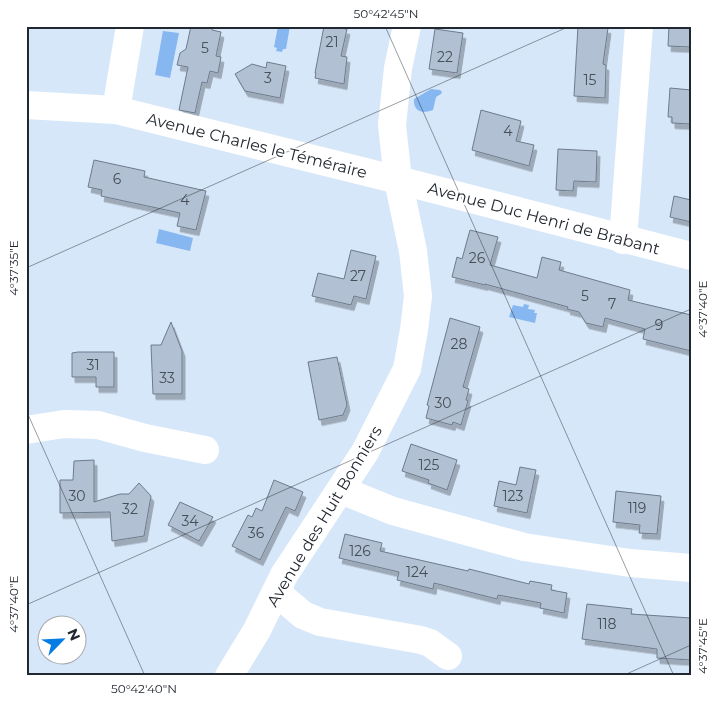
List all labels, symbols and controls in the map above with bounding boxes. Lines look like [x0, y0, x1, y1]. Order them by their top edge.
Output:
text: 50°42'45"N [354, 6, 418, 21]
house number: 21 [325, 33, 339, 51]
house number: 5 [201, 39, 209, 57]
house number: 22 [437, 48, 453, 66]
house number: 3 [264, 69, 272, 87]
house number: 15 [584, 71, 597, 89]
street label: Avenue Charles le Téméraire [145, 109, 369, 182]
house number: 4 [503, 122, 513, 140]
house number: 6 [113, 170, 122, 188]
street label: Avenue Duc Henri de Brabant [426, 178, 662, 259]
house number: 4 [180, 191, 190, 209]
text: 4°37'35"E [6, 240, 21, 296]
house number: 26 [469, 249, 486, 267]
house number: 27 [350, 267, 366, 285]
text: 4°37'40"E [695, 280, 710, 338]
house number: 5 [581, 287, 589, 305]
house number: 7 [608, 295, 616, 313]
house number: 9 [655, 316, 663, 334]
house number: 28 [451, 335, 468, 353]
house number: 31 [87, 356, 99, 374]
house number: 33 [159, 369, 175, 387]
house number: 30 [434, 394, 452, 412]
street label: Avenue des Huit Bonniers [263, 422, 386, 610]
house number: 125 [419, 456, 440, 474]
house number: 30 [68, 487, 86, 505]
house number: 123 [503, 487, 524, 505]
house number: 119 [628, 499, 646, 517]
house number: 32 [122, 500, 138, 518]
house number: 34 [181, 512, 199, 530]
house number: 36 [248, 524, 265, 542]
house number: 126 [349, 542, 371, 560]
house number: 124 [406, 563, 429, 581]
text: 4°37'40"E [6, 575, 21, 633]
north arrow [38, 614, 88, 664]
house number: 118 [597, 615, 617, 633]
text: 4°37'45"E [695, 618, 710, 674]
text: N [63, 626, 84, 644]
text: 50°42'40"N [111, 681, 177, 696]

